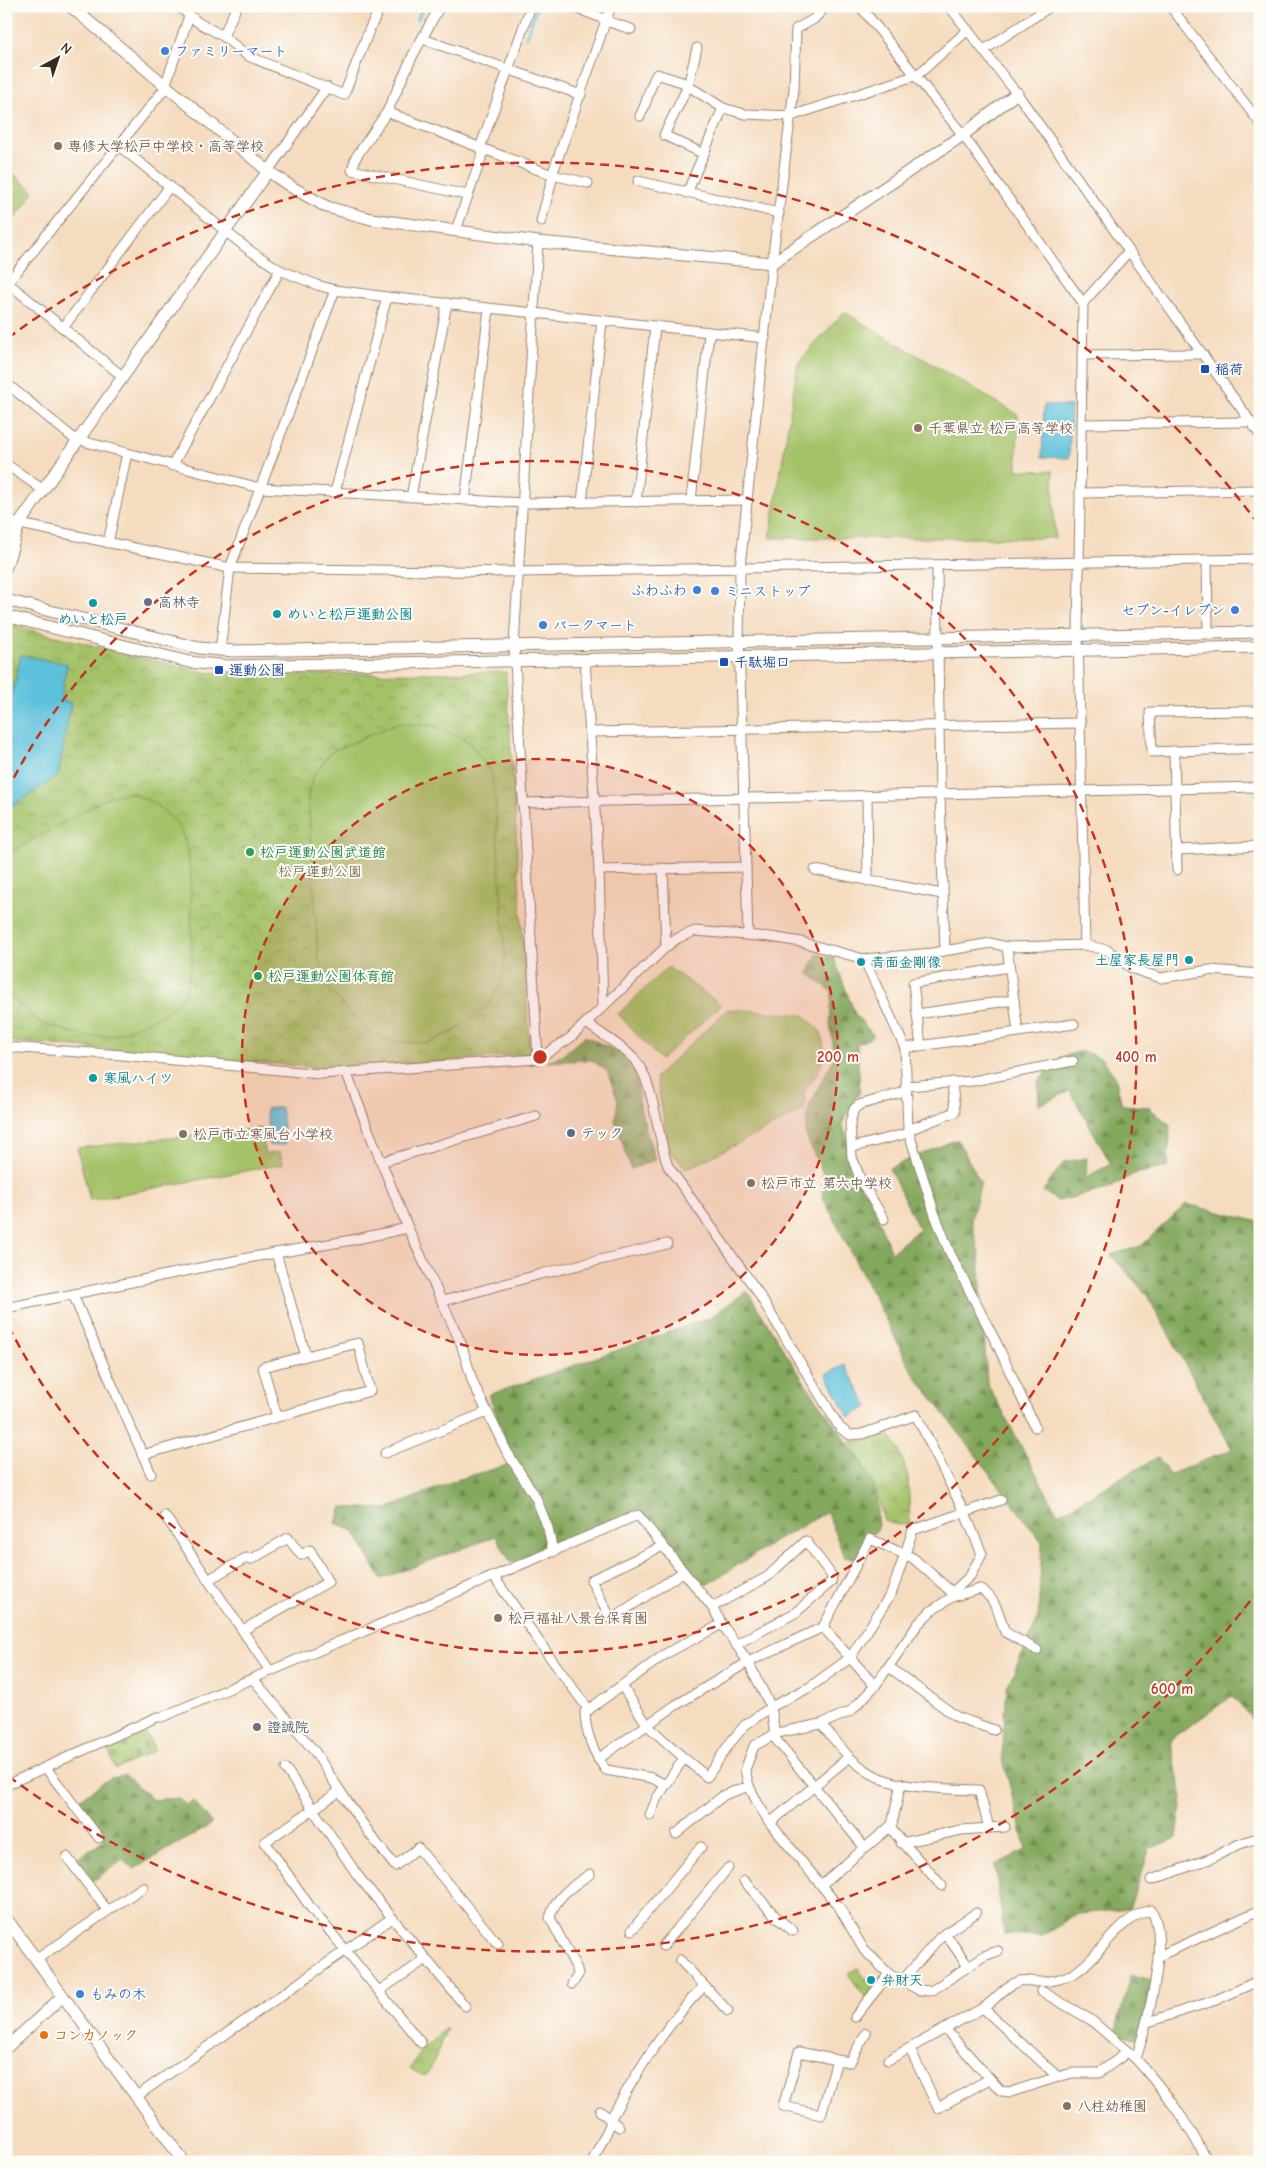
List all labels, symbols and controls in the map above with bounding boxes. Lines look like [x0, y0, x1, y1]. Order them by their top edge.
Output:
north arrow [32, 32, 82, 82]
text: N [57, 39, 75, 58]
place label: ファミリーマート [175, 43, 288, 60]
marker: ファミリーマート [159, 45, 171, 57]
place label: 専修大学松戸中学校・高等学校 [68, 138, 264, 155]
marker: 専修大学松戸中学校・高等学校 [52, 140, 64, 152]
place label: 稲荷 [1215, 361, 1243, 378]
marker: 稲荷 [1199, 363, 1211, 375]
place label: 千葉県立 松戸高等学校 [928, 420, 1073, 437]
marker: 千葉県立 松戸高等学校 [912, 422, 924, 434]
place label: ふわふわ [631, 582, 687, 599]
place label: ミニストップ [725, 583, 810, 600]
marker: ふわふわ [691, 584, 703, 596]
marker: ミニストップ [709, 585, 721, 597]
place label: 高林寺 [158, 594, 200, 611]
marker: 高林寺 [142, 596, 154, 608]
marker: めいと松戸 [87, 597, 99, 609]
place label: セブン-イレブン [1121, 602, 1225, 619]
marker: セブン-イレブン [1229, 604, 1241, 616]
place label: めいと松戸運動公園 [287, 606, 413, 623]
marker: めいと松戸運動公園 [271, 608, 283, 620]
place label: めいと松戸 [58, 611, 128, 628]
place label: パークマート [553, 617, 637, 634]
marker: パークマート [537, 619, 549, 631]
place label: 千駄堀口 [734, 654, 790, 671]
marker: 千駄堀口 [718, 656, 730, 668]
place label: 運動公園 [229, 662, 285, 679]
marker: 運動公園 [213, 664, 225, 676]
place label: 松戸運動公園武道館 [260, 844, 386, 861]
marker: 松戸運動公園武道館 [244, 846, 256, 858]
park label: 松戸運動公園 [278, 863, 362, 880]
place label: 土屋家長屋門 [1095, 952, 1179, 969]
place label: 青面金剛像 [871, 954, 941, 971]
marker: 土屋家長屋門 [1183, 954, 1195, 966]
marker: 青面金剛像 [855, 956, 867, 968]
place label: 松戸運動公園体育館 [268, 968, 394, 985]
marker: 松戸運動公園体育館 [252, 970, 264, 982]
centre of rings [531, 1048, 549, 1066]
text: 200 m [817, 1048, 859, 1066]
text: 400 m [1115, 1048, 1157, 1066]
place label: 寒風ハイツ [103, 1070, 173, 1087]
marker: 寒風ハイツ [87, 1072, 99, 1084]
place label: テック [581, 1125, 623, 1142]
place label: 松戸市立寒風台小学校 [193, 1126, 333, 1143]
marker: テック [565, 1127, 577, 1139]
marker: 松戸市立寒風台小学校 [177, 1128, 189, 1140]
place label: 松戸市立 第六中学校 [761, 1175, 892, 1192]
marker: 松戸市立 第六中学校 [745, 1177, 757, 1189]
place label: 松戸福祉八景台保育園 [508, 1610, 648, 1627]
marker: 松戸福祉八景台保育園 [492, 1612, 504, 1624]
text: 600 m [1151, 1680, 1193, 1698]
place label: 證誠院 [267, 1719, 309, 1736]
marker: 證誠院 [251, 1721, 263, 1733]
place label: 弁財天 [881, 1972, 923, 1989]
marker: 弁財天 [865, 1974, 877, 1986]
place label: もみの木 [90, 1986, 146, 2003]
marker: もみの木 [74, 1988, 86, 2000]
place label: コンカノック [54, 2027, 138, 2044]
marker: コンカノック [38, 2029, 50, 2041]
place label: 八柱幼稚園 [1077, 2098, 1147, 2115]
marker: 八柱幼稚園 [1061, 2100, 1073, 2112]

